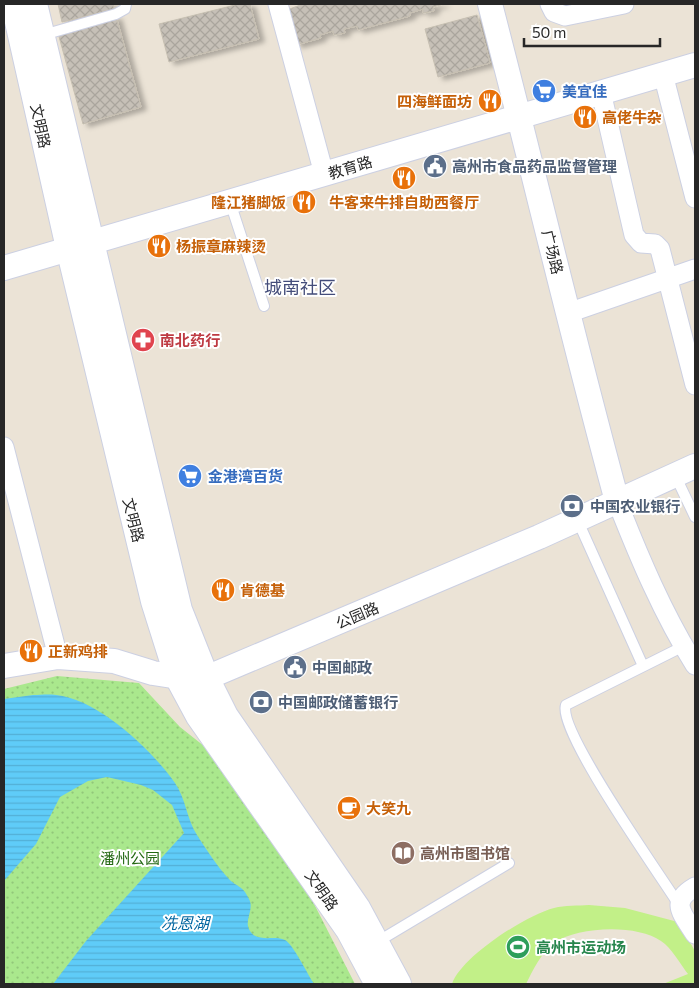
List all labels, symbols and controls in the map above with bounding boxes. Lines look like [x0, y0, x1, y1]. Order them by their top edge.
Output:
scale bar [524, 15, 660, 47]
text: 50 m [532, 23, 566, 41]
supermarket icon: 美宜佳 [531, 78, 557, 104]
place label: 美宜佳 [562, 82, 607, 100]
restaurant icon: 四海鲜面坊 [477, 88, 503, 114]
place label: 四海鲜面坊 [397, 92, 472, 110]
street label: 文明路 [28, 102, 54, 150]
restaurant icon: 高佬牛杂 [572, 104, 598, 130]
place label: 高佬牛杂 [602, 108, 662, 126]
street label: 教育路 [326, 152, 374, 182]
public building icon: 高州市食品药品监督管理 [422, 153, 448, 179]
place label: 高州市食品药品监督管理 [452, 157, 617, 175]
restaurant icon: 牛客来牛排自助西餐厅 [391, 165, 417, 191]
restaurant icon: 隆江猪脚饭 [291, 189, 317, 215]
place label: 隆江猪脚饭 [211, 193, 286, 211]
place label: 牛客来牛排自助西餐厅 [329, 193, 479, 211]
street label: 广场路 [539, 228, 567, 276]
restaurant icon: 杨振章麻辣烫 [146, 233, 172, 259]
place label: 杨振章麻辣烫 [176, 237, 266, 255]
district label: 城南社区 [264, 276, 336, 298]
pharmacy icon: 南北药行 [130, 327, 156, 353]
place label: 南北药行 [160, 331, 220, 349]
supermarket icon: 金港湾百货 [177, 463, 203, 489]
place label: 金港湾百货 [208, 467, 283, 485]
bank icon: 中国农业银行 [559, 493, 585, 519]
street label: 文明路 [120, 496, 148, 544]
place label: 中国农业银行 [590, 497, 680, 515]
restaurant icon: 肯德基 [210, 577, 236, 603]
place label: 肯德基 [240, 581, 285, 599]
street label: 公园路 [333, 598, 381, 632]
restaurant icon: 正新鸡排 [18, 638, 44, 664]
place label: 正新鸡排 [48, 642, 108, 660]
public building icon: 中国邮政 [282, 654, 308, 680]
place label: 中国邮政 [312, 658, 372, 676]
bank icon: 中国邮政储蓄银行 [248, 689, 274, 715]
place label: 中国邮政储蓄银行 [278, 693, 398, 711]
cafe icon: 大笑九 [336, 795, 362, 821]
place label: 大笑九 [366, 799, 411, 817]
library icon: 高州市图书馆 [390, 840, 416, 866]
place label: 高州市图书馆 [420, 844, 510, 862]
park label: 潘州公园 [100, 849, 160, 867]
street label: 文明路 [302, 866, 342, 914]
water label: 冼恩湖 [161, 913, 212, 932]
sports icon: 高州市运动场 [505, 934, 531, 960]
place label: 高州市运动场 [536, 938, 626, 956]

